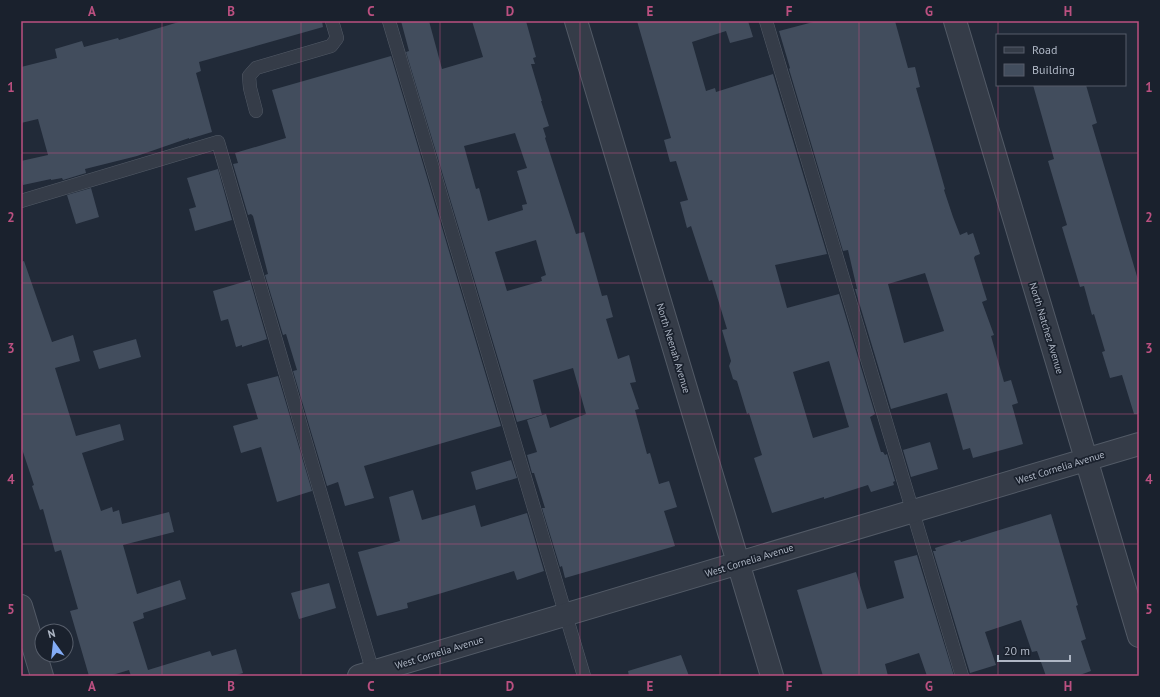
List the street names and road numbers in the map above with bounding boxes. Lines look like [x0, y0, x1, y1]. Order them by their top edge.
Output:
street label: North Natchez Avenue [1026, 281, 1067, 375]
street label: North Neenah Avenue [654, 301, 693, 395]
street label: West Cornelia Avenue [1014, 448, 1106, 487]
street label: West Cornelia Avenue [703, 541, 795, 580]
street label: West Cornelia Avenue [393, 633, 485, 672]

